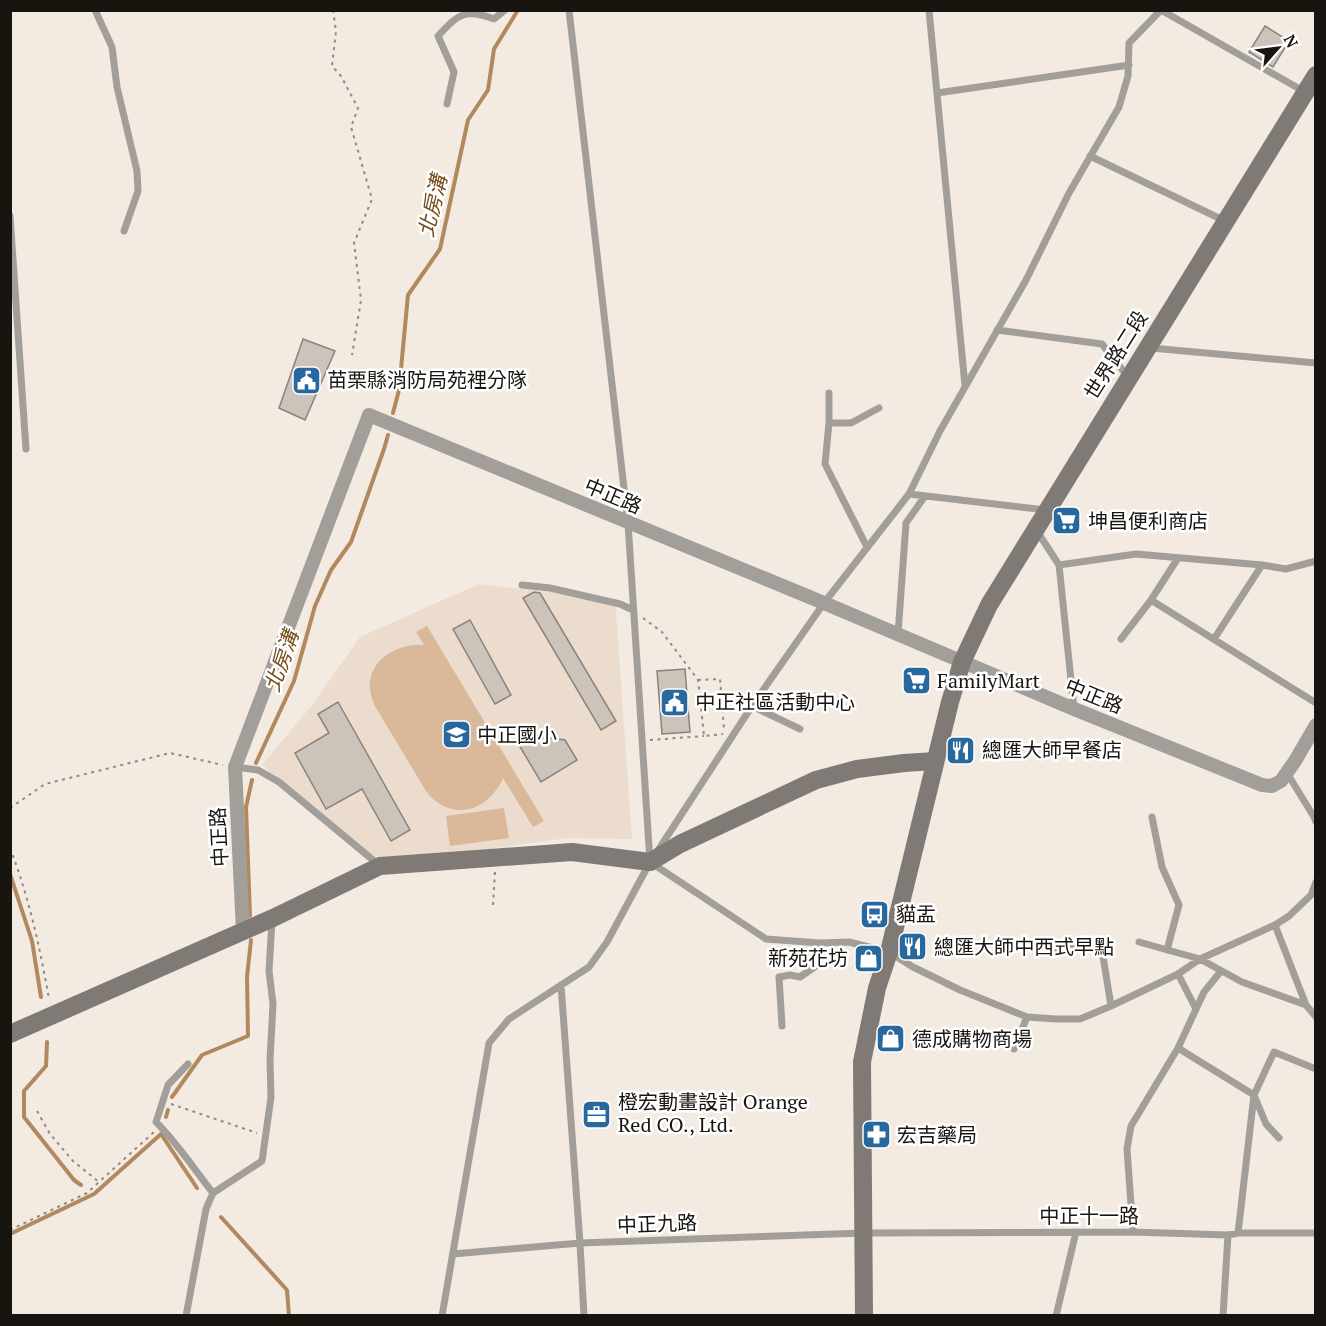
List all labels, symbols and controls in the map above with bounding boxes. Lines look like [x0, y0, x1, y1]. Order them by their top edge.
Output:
north arrow [1248, 18, 1308, 78]
text: N [1279, 30, 1304, 51]
water label: 北房溝 [411, 169, 453, 240]
street label: 世界路二段 [1078, 305, 1154, 404]
public building icon: 苗栗縣消防局苑裡分隊 [290, 364, 322, 396]
place label: 苗栗縣消防局苑裡分隊 [327, 366, 527, 393]
street label: 中正路 [580, 471, 646, 520]
supermarket icon: 坤昌便利商店 [1051, 505, 1083, 537]
place label: 坤昌便利商店 [1088, 507, 1208, 534]
water label: 北房溝 [258, 623, 306, 695]
supermarket icon: FamilyMart [900, 665, 932, 697]
place label: FamilyMart [937, 667, 1040, 694]
street label: 中正路 [1061, 672, 1127, 719]
public building icon: 中正社區活動中心 [658, 686, 690, 718]
place label: 中正社區活動中心 [695, 688, 855, 715]
school or university icon: 中正國小 [440, 719, 472, 751]
place label: 中正國小 [477, 721, 557, 748]
restaurant icon: 總匯大師早餐店 [945, 734, 977, 766]
place label: 總匯大師早餐店 [982, 736, 1122, 763]
street label: 中正路 [203, 806, 234, 868]
bus stop icon: 貓盂 [859, 898, 891, 930]
place label: 貓盂 [896, 900, 936, 927]
restaurant icon: 總匯大師中西式早點 [897, 931, 929, 963]
place label: 總匯大師中西式早點 [934, 933, 1114, 960]
shop icon: 新苑花坊 [853, 942, 885, 974]
place label: 新苑花坊 [768, 944, 848, 971]
shop icon: 德成購物商場 [875, 1023, 907, 1055]
place label: 德成購物商場 [912, 1025, 1032, 1052]
place label: 橙宏動畫設計 Orange Red CO., Ltd. [618, 1088, 808, 1138]
office icon: 橙宏動畫設計 Orange Red CO., Ltd. [581, 1098, 613, 1130]
pharmacy icon: 宏吉藥局 [860, 1119, 892, 1151]
place label: 宏吉藥局 [897, 1121, 977, 1148]
street label: 中正十一路 [1039, 1202, 1139, 1229]
street label: 中正九路 [617, 1209, 697, 1238]

